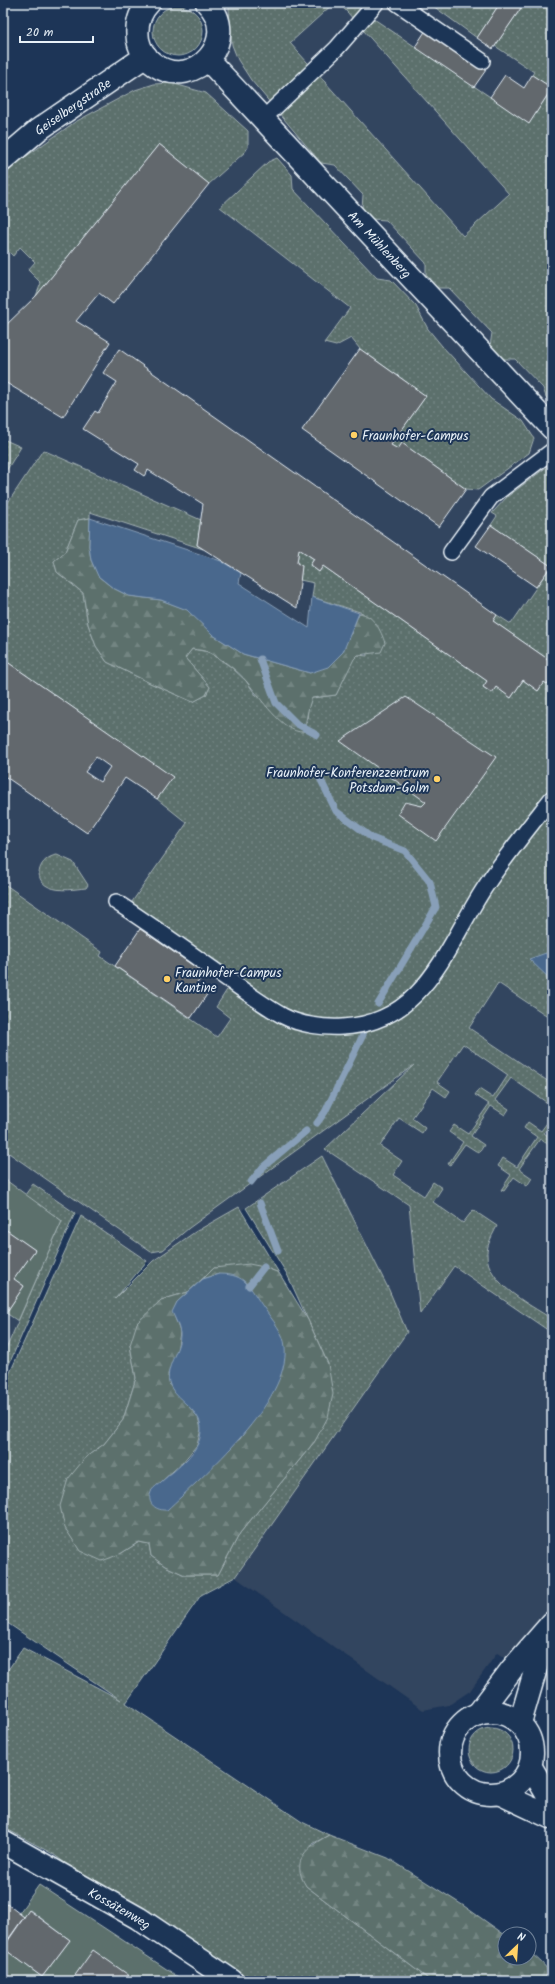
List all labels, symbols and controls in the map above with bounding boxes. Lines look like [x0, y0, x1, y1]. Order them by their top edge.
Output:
scale bar [20, 18, 93, 44]
text: 20 m [26, 23, 54, 42]
street label: Geiselbergstraße [31, 74, 116, 141]
street label: Am Mühlenberg [342, 206, 416, 284]
place label: Fraunhofer-Campus [362, 426, 469, 447]
marker: Fraunhofer-Campus [349, 430, 359, 440]
place label: Fraunhofer-Konferenzzentrum Potsdam-Golm [266, 763, 429, 799]
marker: Fraunhofer-Konferenzzentrum Potsdam-Golm [432, 774, 442, 784]
place label: Fraunhofer-Campus Kantine [175, 963, 282, 999]
marker: Fraunhofer-Campus Kantine [162, 974, 172, 984]
street label: Kossätenweg [84, 1883, 154, 1936]
north arrow [497, 1926, 537, 1966]
text: N [514, 1928, 528, 1947]

